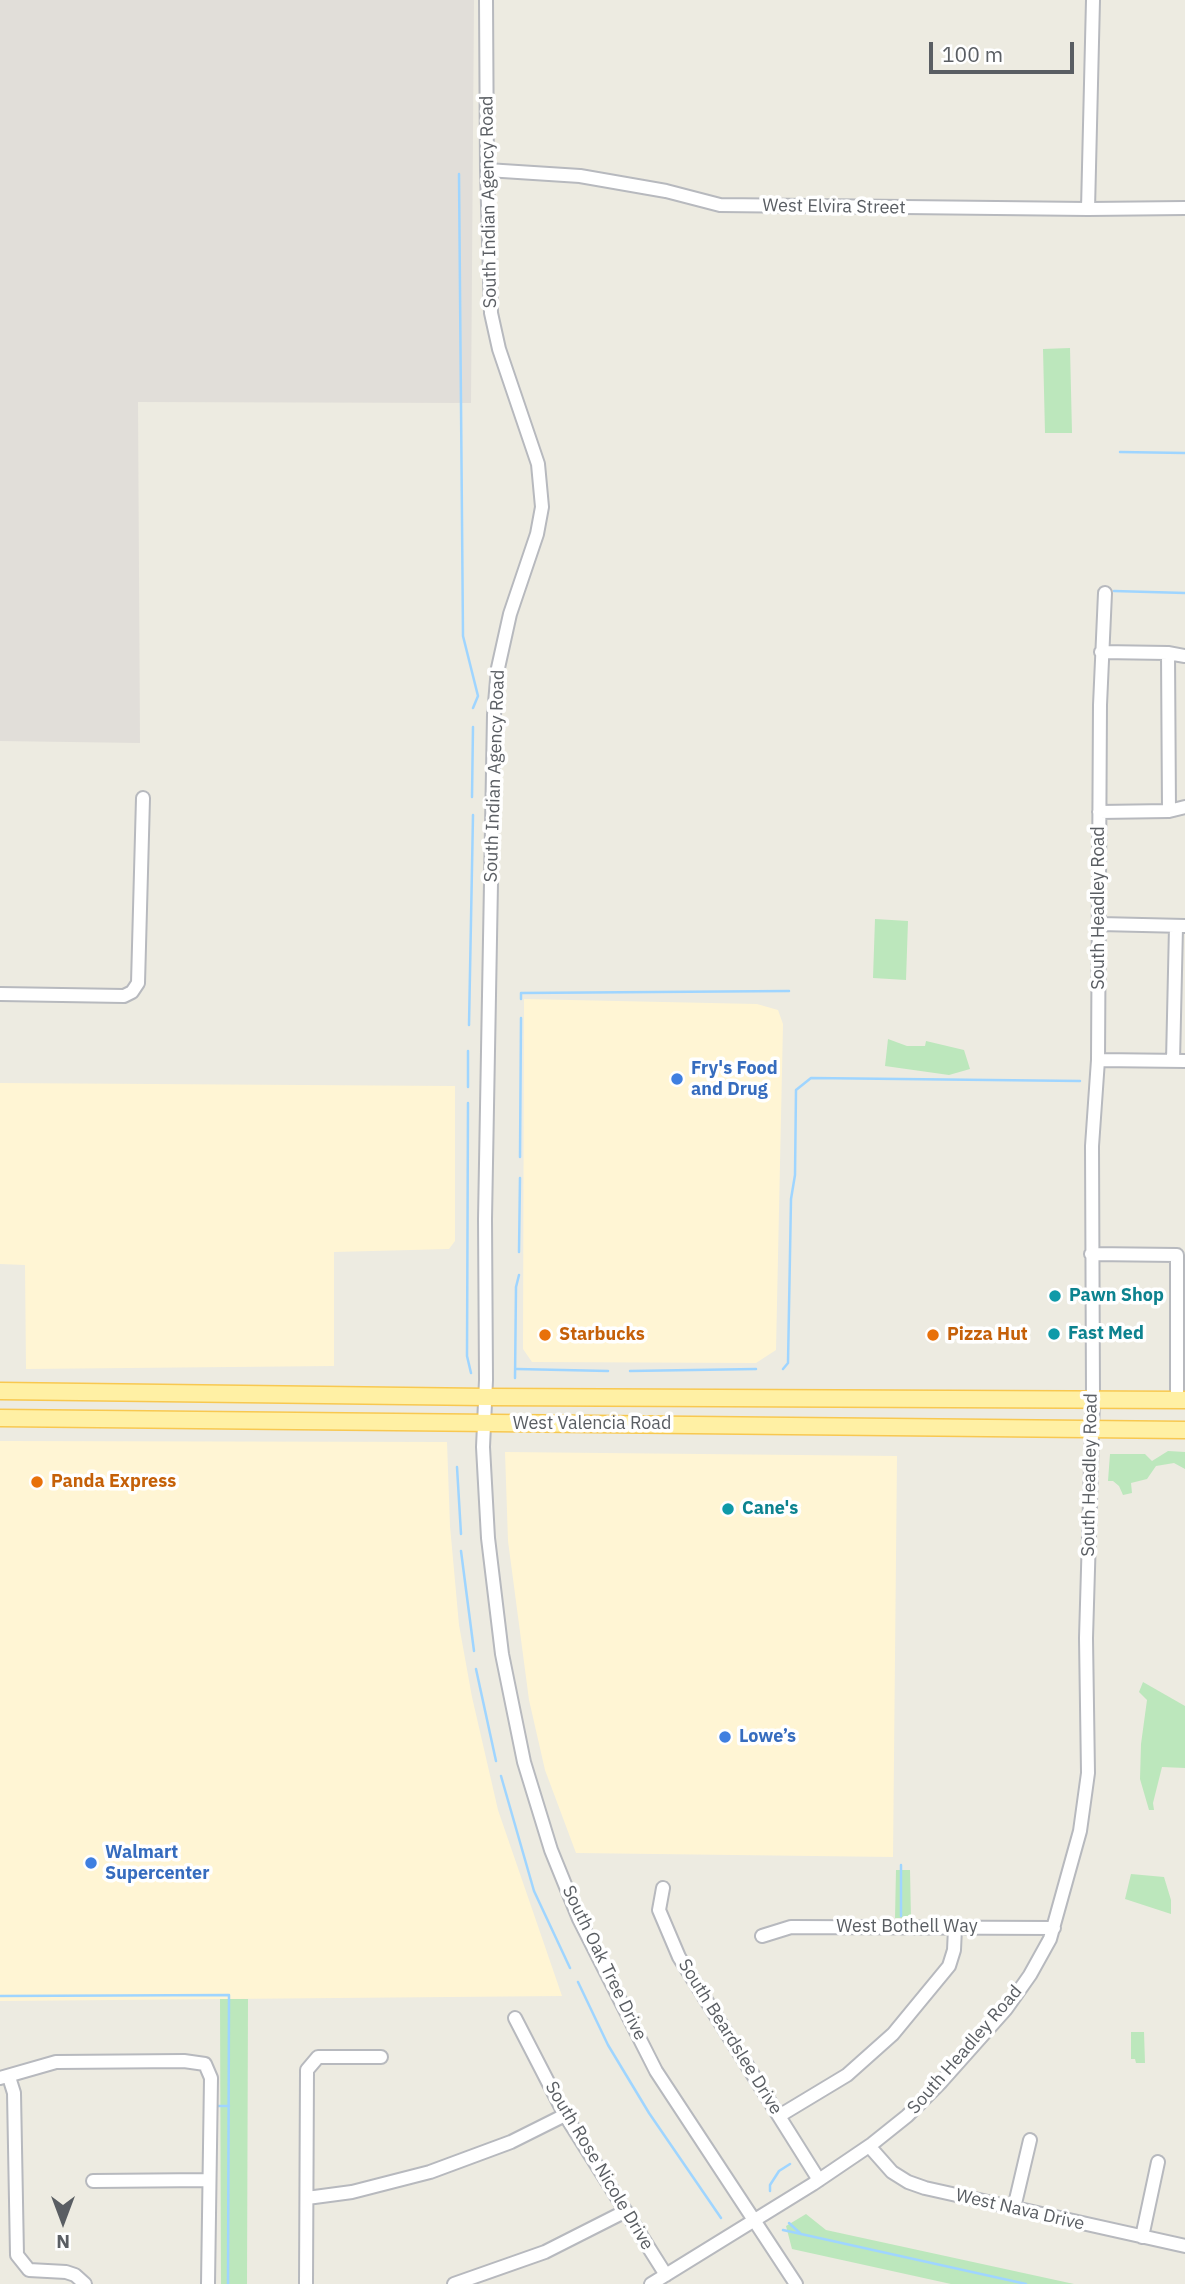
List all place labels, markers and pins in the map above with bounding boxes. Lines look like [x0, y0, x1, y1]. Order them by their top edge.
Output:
place label: Fry's Food and Drug [691, 1058, 778, 1100]
marker: Fry's Food and Drug [669, 1071, 685, 1087]
place label: Pawn Shop [1069, 1285, 1164, 1307]
marker: Pawn Shop [1047, 1288, 1063, 1304]
place label: Fast Med [1068, 1323, 1144, 1345]
place label: Starbucks [559, 1324, 645, 1346]
place label: Pizza Hut [947, 1324, 1028, 1346]
marker: Fast Med [1046, 1326, 1062, 1342]
marker: Starbucks [537, 1327, 553, 1343]
marker: Pizza Hut [925, 1327, 941, 1343]
place label: Panda Express [51, 1471, 176, 1493]
marker: Panda Express [29, 1474, 45, 1490]
place label: Cane's [742, 1498, 798, 1520]
marker: Cane's [720, 1501, 736, 1517]
place label: Lowe’s [739, 1726, 796, 1748]
marker: Lowe’s [717, 1729, 733, 1745]
place label: Walmart Supercenter [105, 1842, 209, 1884]
marker: Walmart Supercenter [83, 1855, 99, 1871]

